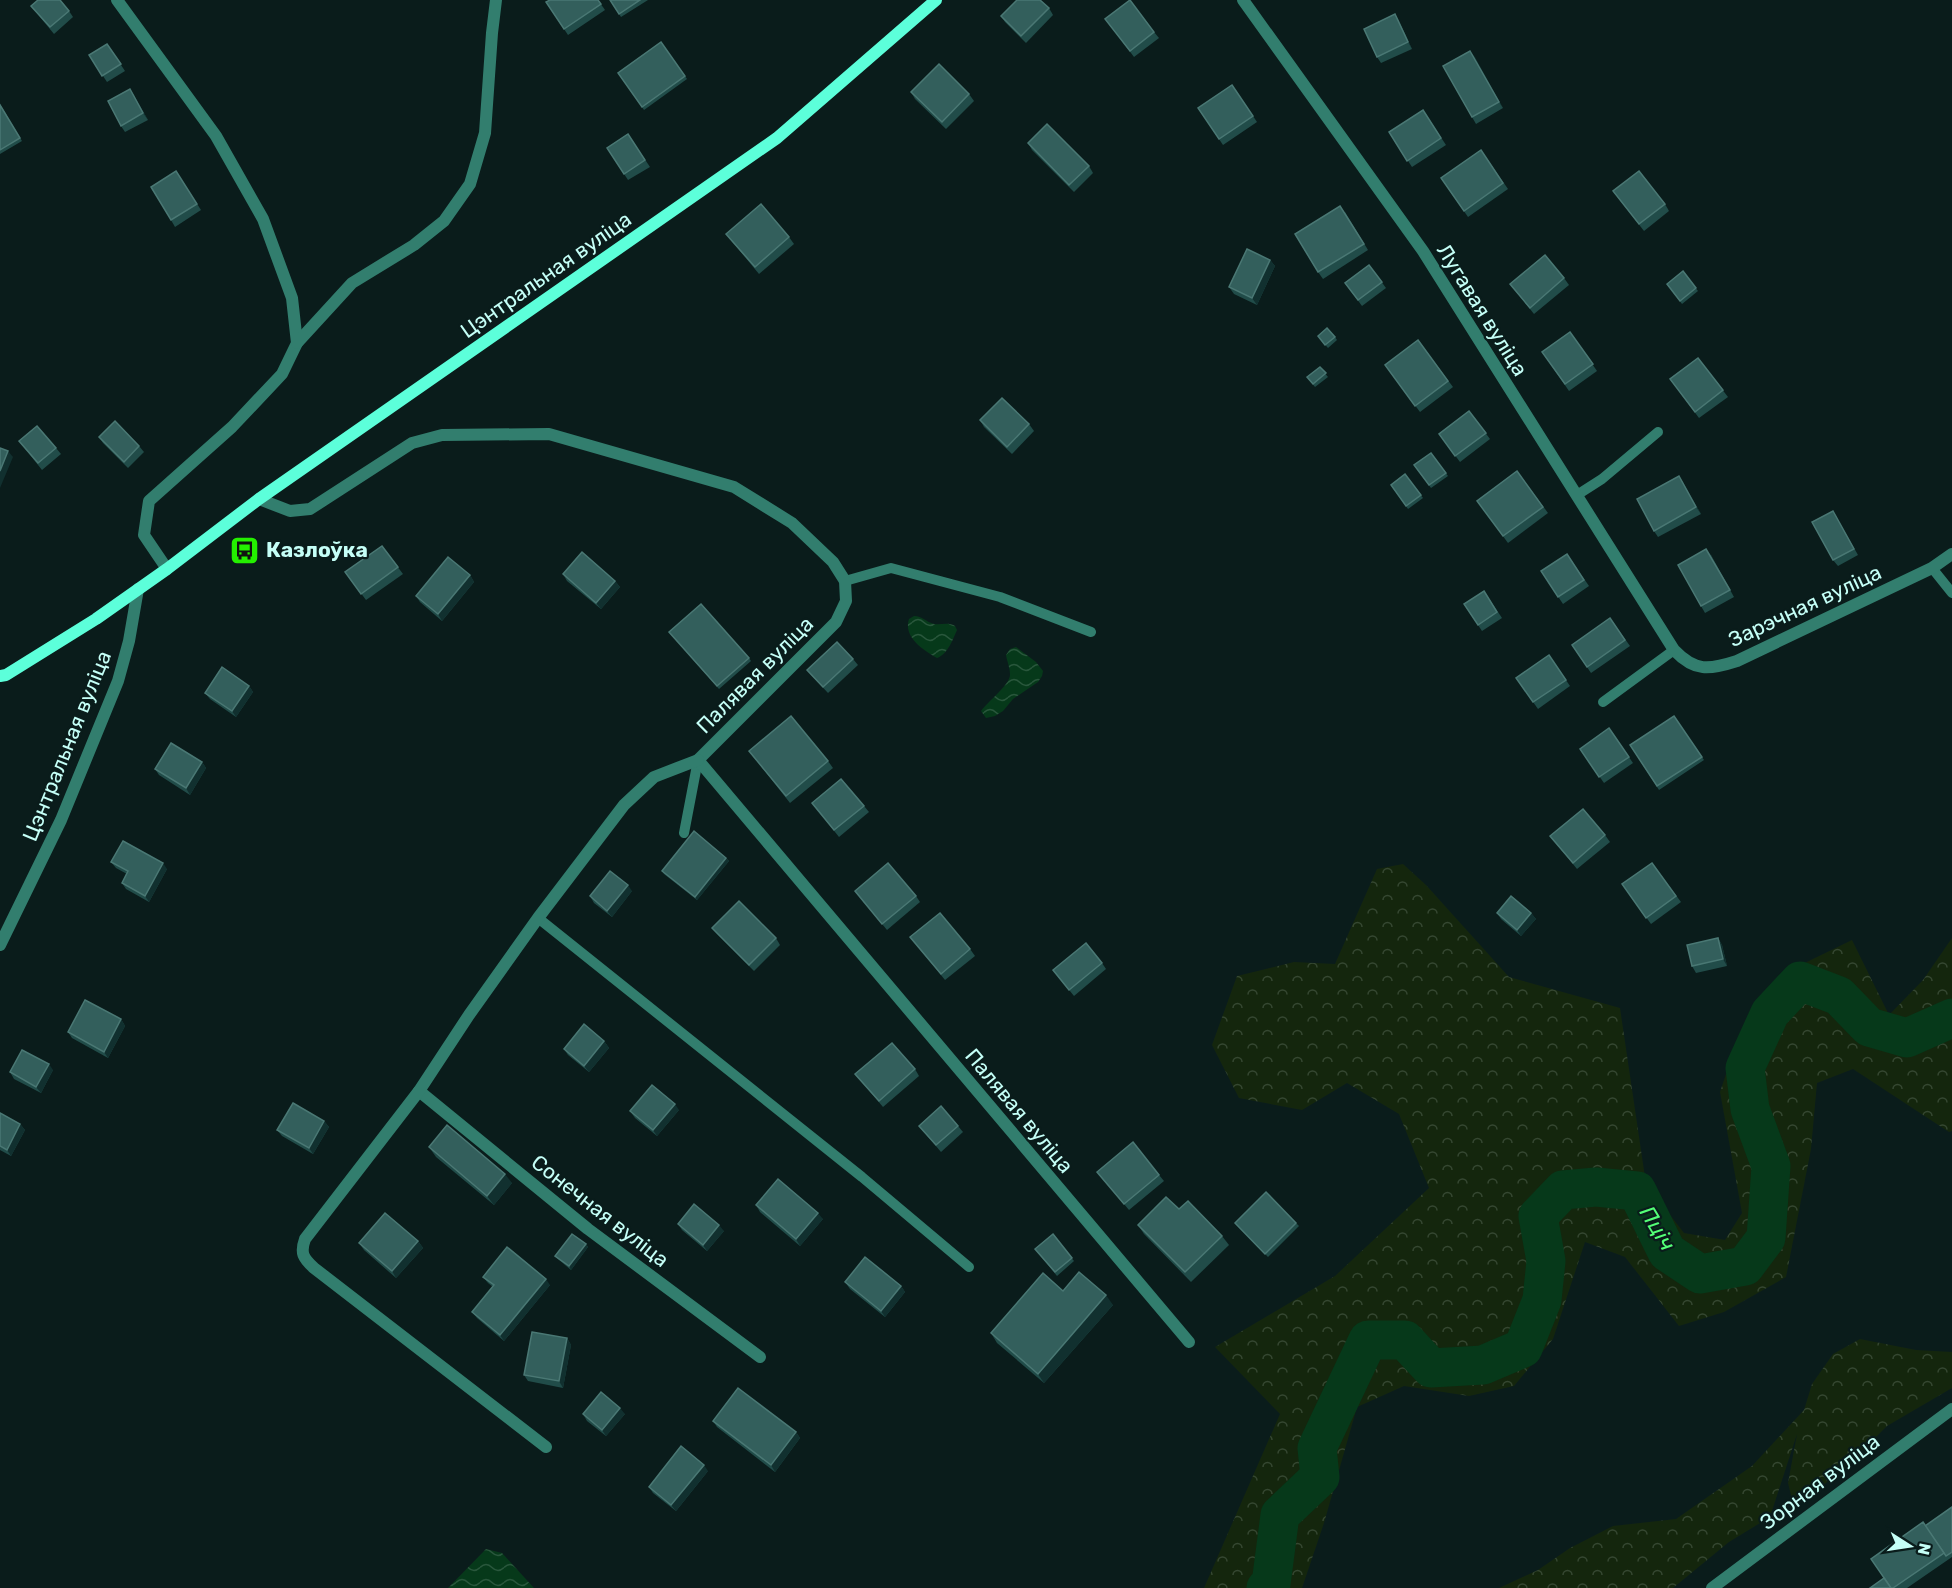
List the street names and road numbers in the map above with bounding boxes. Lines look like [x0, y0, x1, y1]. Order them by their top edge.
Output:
street label: Цэнтральная вуліца [455, 206, 636, 343]
street label: Лугавая вуліца [1432, 239, 1533, 381]
street label: Зарэчная вуліца [1724, 559, 1885, 652]
street label: Палявая вуліца [691, 611, 818, 738]
street label: Цэнтральная вуліца [17, 647, 116, 845]
street label: Палявая вуліца [960, 1043, 1079, 1178]
street label: Сонечная вуліца [527, 1149, 674, 1272]
street label: Зорная вуліца [1755, 1429, 1884, 1535]

